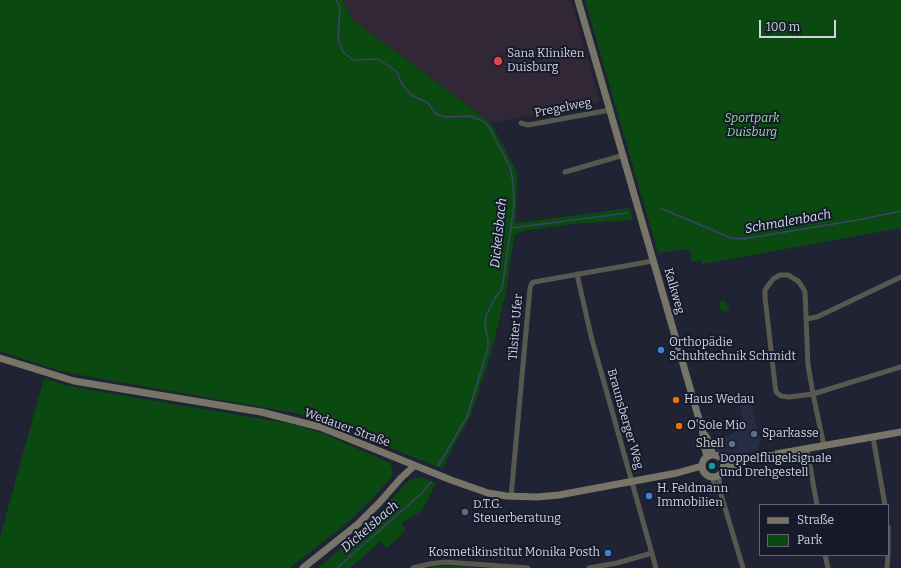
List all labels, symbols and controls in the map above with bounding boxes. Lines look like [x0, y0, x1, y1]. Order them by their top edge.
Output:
scale bar [761, 12, 838, 38]
text: 100 m [766, 20, 800, 34]
place label: Sana Kliniken Duisburg [507, 47, 584, 75]
marker: Sana Kliniken Duisburg [492, 55, 504, 67]
street label: Pregelweg [533, 95, 593, 121]
park label: Sportpark Duisburg [724, 112, 780, 140]
water label: Dickelsbach [488, 197, 510, 269]
water label: Schmalenbach [744, 207, 832, 237]
street label: Kalkweg [661, 266, 687, 316]
street label: Tilsiter Ufer [506, 293, 526, 361]
place label: Orthopädie Schuhtechnik Schmidt [669, 336, 796, 364]
marker: Orthopädie Schuhtechnik Schmidt [656, 345, 666, 355]
street label: Braunsberger Weg [604, 367, 646, 471]
place label: Haus Wedau [684, 393, 754, 407]
marker: Haus Wedau [671, 395, 681, 405]
street label: Wedauer Straße [302, 406, 392, 450]
place label: O'Sole Mio [687, 419, 746, 433]
marker: O'Sole Mio [674, 421, 684, 431]
place label: Sparkasse [762, 427, 819, 441]
marker: Sparkasse [749, 429, 759, 439]
place label: Shell [696, 437, 724, 451]
marker: Shell [727, 439, 737, 449]
place label: Doppelflügelsignale und Drehgestell [720, 452, 832, 480]
marker: Doppelflügelsignale und Drehgestell [707, 461, 717, 471]
place label: H. Feldmann Immobilien [657, 482, 728, 510]
marker: H. Feldmann Immobilien [644, 491, 654, 501]
water label: Dickelsbach [338, 498, 402, 556]
place label: D.T.G. Steuerberatung [473, 498, 561, 526]
legend [759, 504, 889, 556]
marker: D.T.G. Steuerberatung [460, 507, 470, 517]
text: Straße [797, 513, 834, 527]
text: Park [797, 533, 822, 547]
place label: Kosmetikinstitut Monika Posth [428, 546, 600, 560]
marker: Kosmetikinstitut Monika Posth [603, 548, 613, 558]

